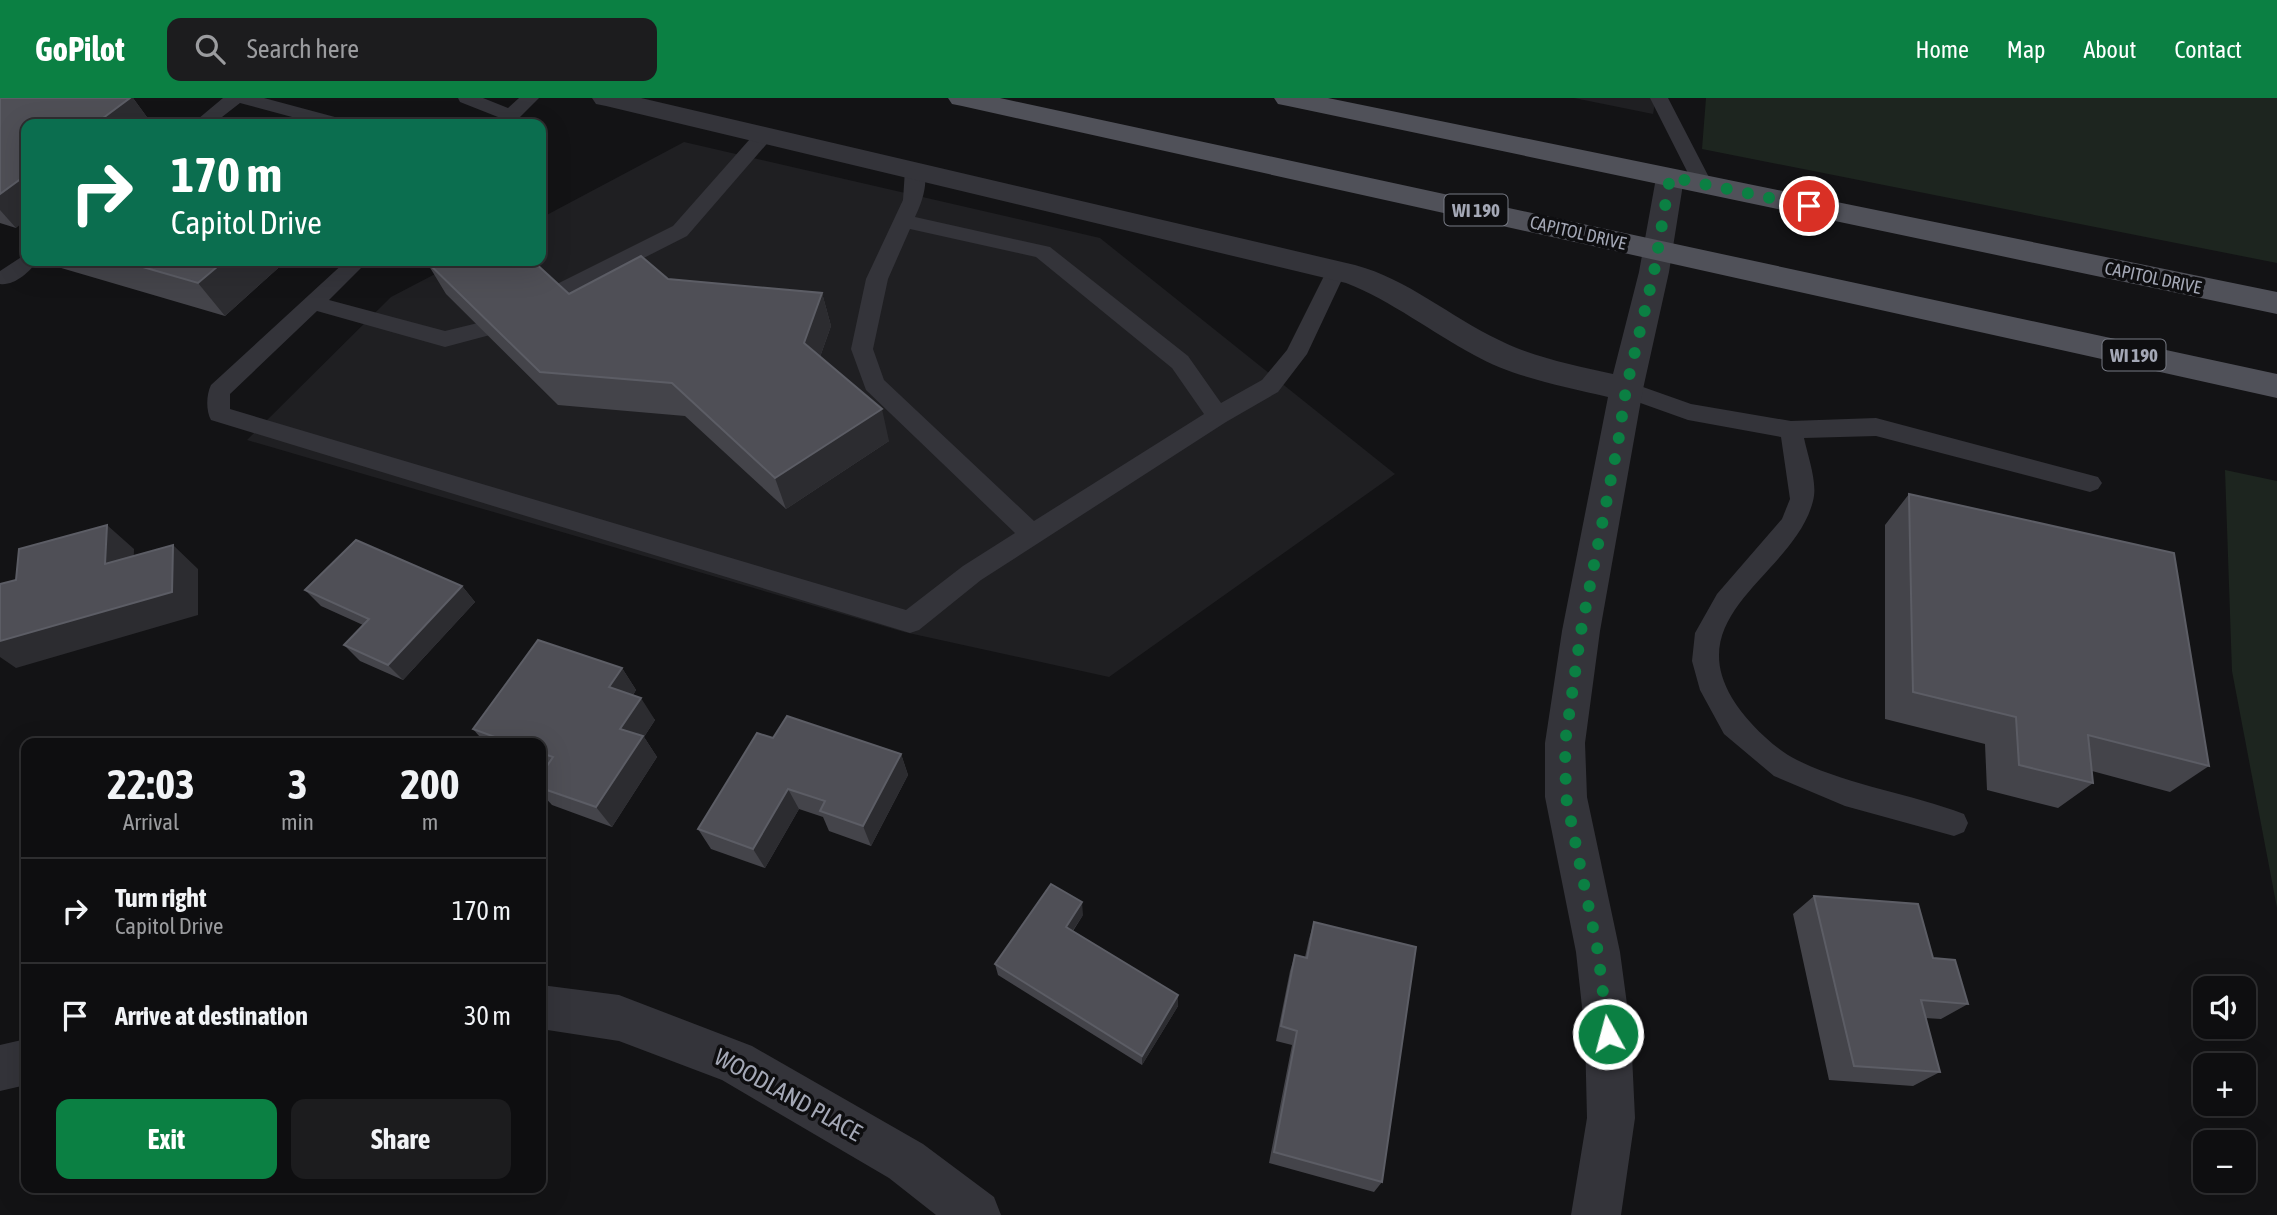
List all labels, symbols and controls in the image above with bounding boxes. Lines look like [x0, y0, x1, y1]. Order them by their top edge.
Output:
search box [167, 18, 657, 81]
text: GoPilot [35, 30, 125, 68]
icon: search [191, 30, 229, 68]
text: Search here [247, 34, 359, 64]
text: Home [1915, 36, 1969, 63]
text: Map [2007, 36, 2045, 63]
text: About [2083, 36, 2136, 63]
text: Contact [2174, 36, 2242, 63]
text: 170 m [171, 146, 282, 202]
icon: right [56, 147, 147, 238]
pin [1779, 176, 1839, 236]
icon: arrive [1790, 187, 1828, 225]
road number: WI 190 [1444, 194, 1508, 226]
text: Capitol Drive [171, 204, 322, 241]
street label: CAPITOL DRIVE [1528, 211, 1629, 254]
street label: CAPITOL DRIVE [2103, 257, 2204, 298]
road number: WI 190 [2102, 340, 2166, 370]
text: 22:03 [107, 760, 195, 808]
text: 3 [288, 760, 307, 808]
text: 200 [400, 760, 460, 808]
text: Arrival [123, 809, 179, 835]
text: min [281, 809, 314, 835]
text: m [422, 809, 438, 835]
text: Turn right [115, 883, 206, 913]
icon: right [56, 892, 94, 930]
text: 170 m [452, 896, 511, 926]
text: Capitol Drive [115, 913, 223, 939]
map controls [2193, 976, 2256, 1193]
button: sound [2193, 976, 2256, 1039]
icon: arrive [56, 997, 94, 1035]
position arrow [1571, 997, 1645, 1071]
text: Arrive at destination [115, 1001, 308, 1031]
text: 30 m [464, 1001, 511, 1031]
street label: WOODLAND PLACE [710, 1043, 867, 1146]
button: + [2193, 1053, 2256, 1116]
button: Exit [56, 1099, 277, 1179]
button: Share [291, 1099, 511, 1179]
button: − [2193, 1130, 2256, 1193]

